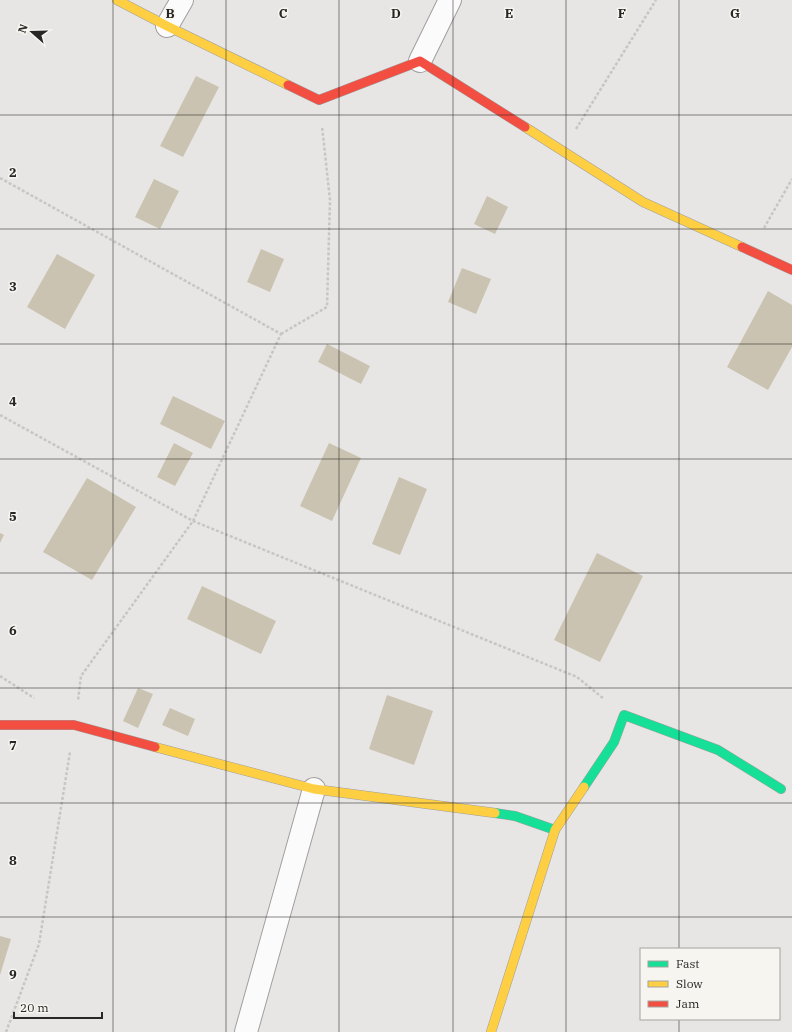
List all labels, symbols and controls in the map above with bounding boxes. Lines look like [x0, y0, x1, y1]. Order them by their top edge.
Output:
text: B [165, 5, 175, 22]
text: C [279, 5, 288, 22]
text: D [391, 5, 401, 22]
text: E [505, 5, 513, 22]
text: F [618, 5, 626, 22]
text: G [730, 5, 740, 22]
north arrow [12, 12, 52, 52]
text: N [15, 22, 31, 35]
text: 2 [9, 164, 17, 181]
text: 3 [9, 278, 17, 295]
text: 4 [9, 393, 17, 410]
text: 5 [9, 508, 17, 525]
text: 6 [9, 622, 17, 639]
text: 7 [9, 737, 17, 754]
text: 8 [9, 852, 17, 869]
legend [640, 948, 780, 1020]
text: Fast [676, 956, 700, 971]
text: 9 [9, 966, 17, 983]
text: Slow [676, 976, 703, 991]
scale bar [14, 994, 102, 1020]
text: Jam [676, 996, 700, 1011]
text: 20 m [20, 1000, 49, 1015]

